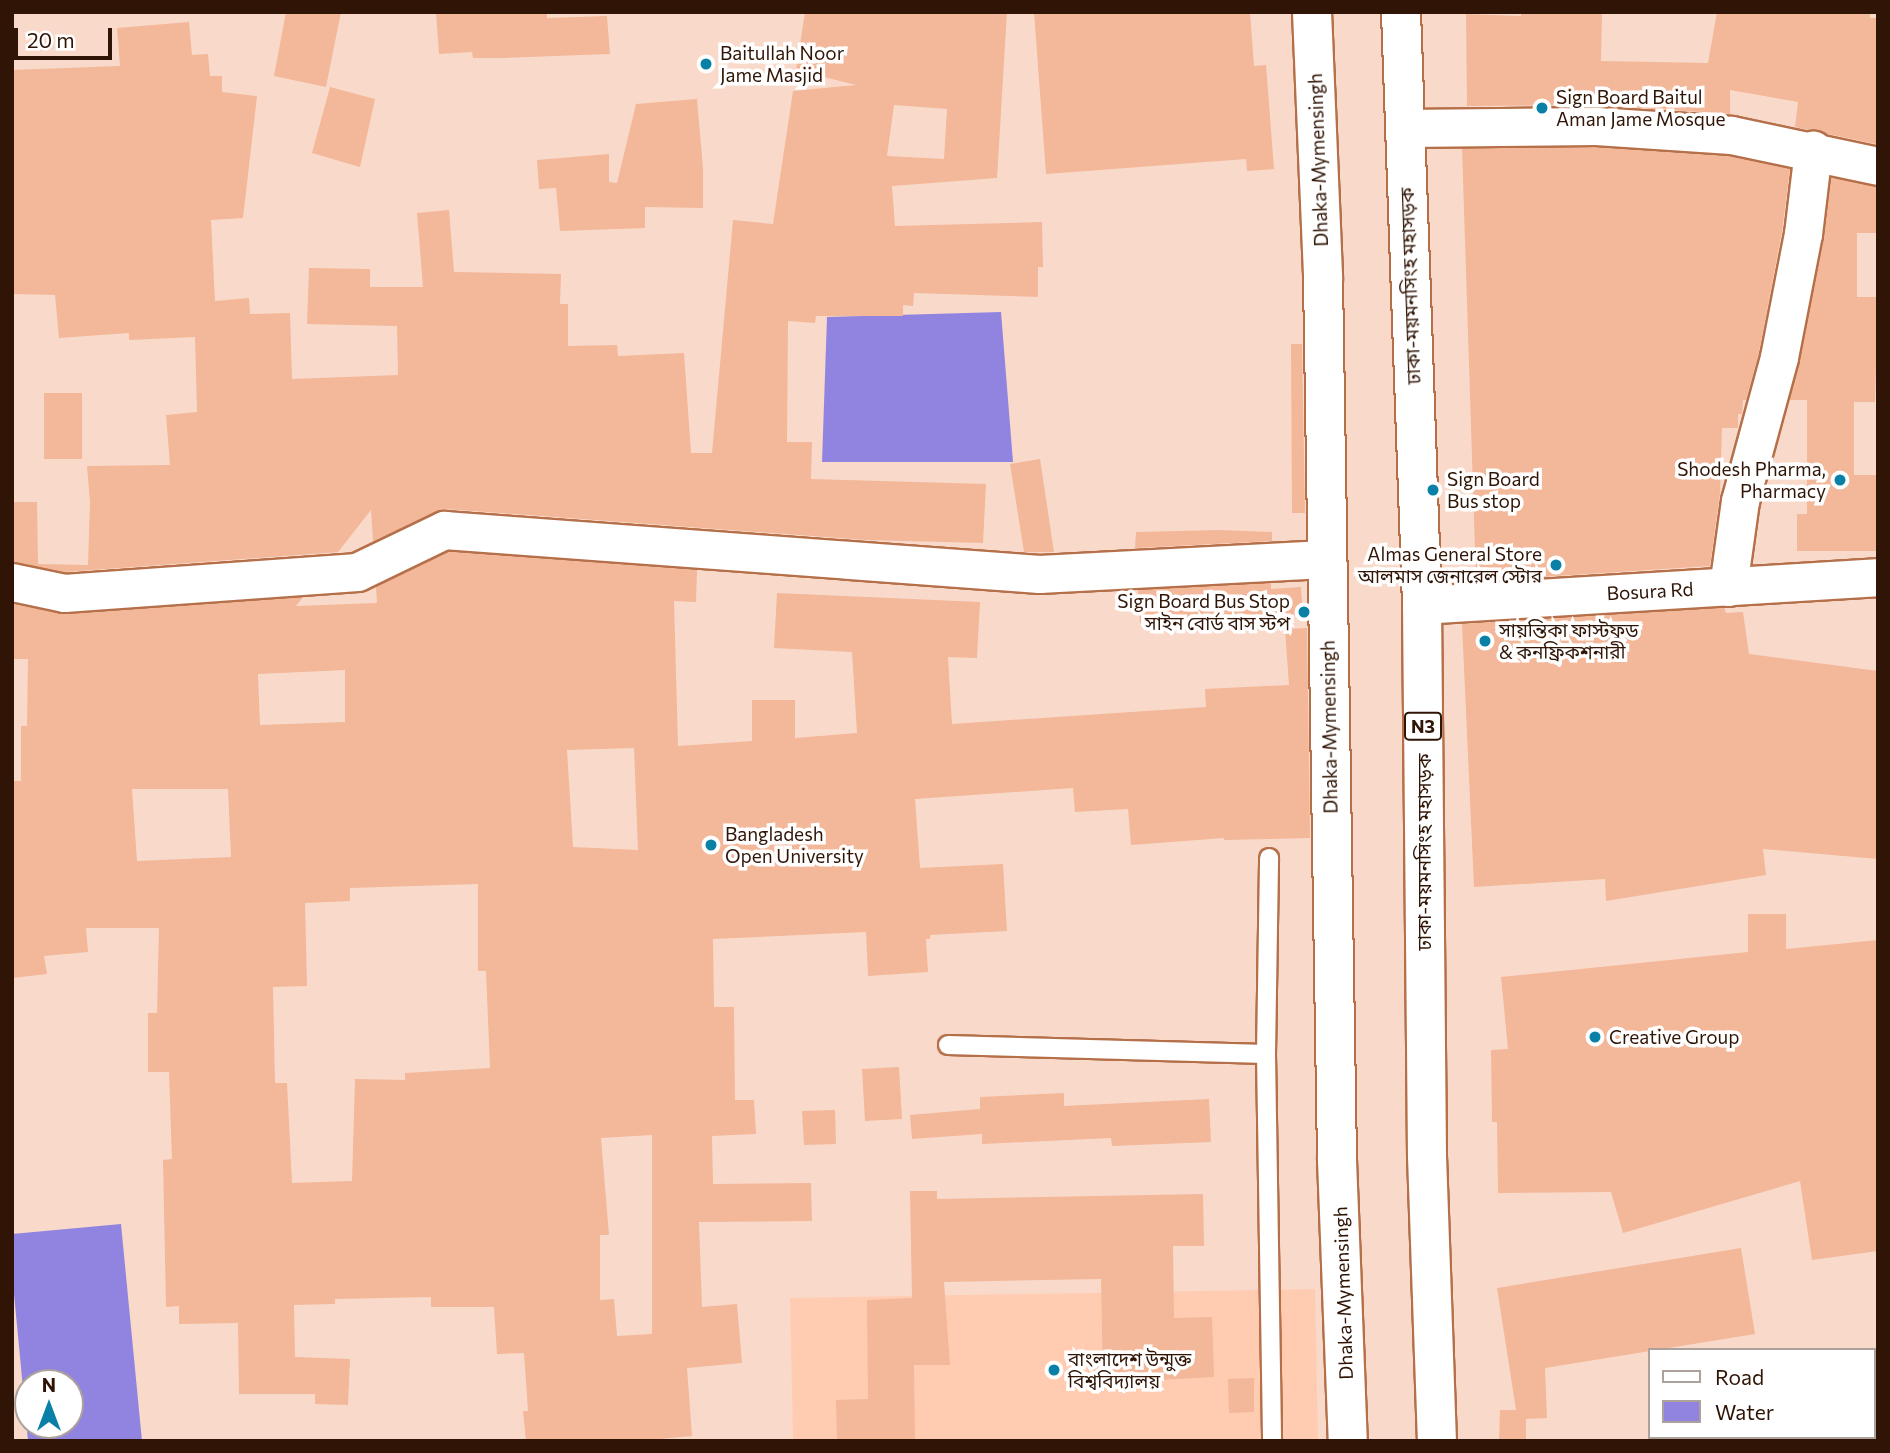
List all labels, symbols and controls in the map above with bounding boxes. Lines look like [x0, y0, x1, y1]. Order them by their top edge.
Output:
scale bar [18, 14, 116, 58]
text: 20 m [27, 27, 75, 52]
place label: Baitullah Noor Jame Masjid [720, 42, 844, 86]
marker: Baitullah Noor Jame Masjid [698, 56, 714, 72]
street label: Dhaka-Mymensingh [1304, 73, 1332, 247]
place label: Sign Board Baitul Aman Jame Mosque [1556, 86, 1726, 130]
marker: Sign Board Baitul Aman Jame Mosque [1534, 100, 1550, 116]
street label: ঢাকা-ময়মনসিংহ মহাসড়ক [1395, 187, 1425, 385]
place label: Shodesh Pharma, Pharmacy [1677, 458, 1826, 502]
place label: Sign Board Bus stop [1447, 468, 1540, 512]
marker: Shodesh Pharma, Pharmacy [1832, 472, 1848, 488]
marker: Sign Board Bus stop [1425, 482, 1441, 498]
place label: Almas General Store আলমাস জেনারেল স্টোর [1358, 543, 1542, 587]
marker: Almas General Store আলমাস জেনারেল স্টোর [1548, 557, 1564, 573]
street label: Bosura Rd [1606, 577, 1694, 605]
place label: Sign Board Bus Stop সাইন বোর্ড বাস স্টপ [1117, 590, 1290, 634]
marker: Sign Board Bus Stop সাইন বোর্ড বাস স্টপ [1296, 604, 1312, 620]
place label: সায়ন্তিকা ফাস্টফুড & কনফ্রিকশনারী [1499, 619, 1639, 663]
marker: সায়ন্তিকা ফাস্টফুড & কনফ্রিকশনারী [1477, 633, 1493, 649]
street label: Dhaka-Mymensingh [1316, 640, 1342, 814]
road number: N3 [1404, 712, 1442, 740]
street label: ঢাকা-ময়মনসিংহ মহাসড়ক [1413, 754, 1435, 950]
place label: Bangladesh Open University [725, 823, 864, 867]
marker: Bangladesh Open University [703, 837, 719, 853]
place label: Creative Group [1609, 1026, 1739, 1048]
marker: Creative Group [1587, 1029, 1603, 1045]
street label: Dhaka-Mymensingh [1329, 1206, 1357, 1380]
place label: বাংলাদেশ উন্মুক্ত বিশ্ববিদ্যালয় [1068, 1348, 1191, 1392]
legend [1648, 1348, 1876, 1439]
marker: বাংলাদেশ উন্মুক্ত বিশ্ববিদ্যালয় [1046, 1362, 1062, 1378]
text: Road [1715, 1364, 1764, 1389]
north arrow [14, 1369, 84, 1439]
text: N [42, 1373, 56, 1396]
text: Water [1715, 1399, 1774, 1424]

